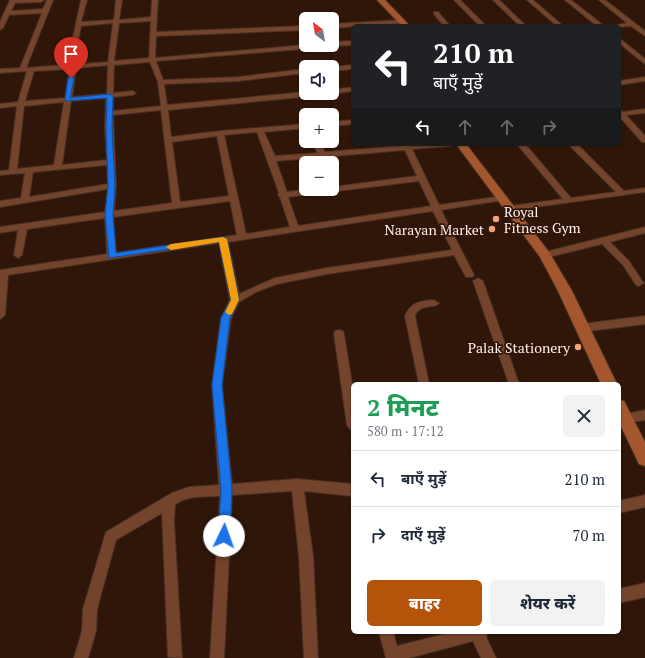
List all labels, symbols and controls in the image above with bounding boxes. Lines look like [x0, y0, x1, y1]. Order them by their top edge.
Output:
north arrow [299, 12, 339, 52]
map controls [299, 12, 339, 196]
text: 210 m [433, 34, 514, 71]
pin [54, 37, 88, 78]
icon: left [367, 40, 419, 92]
icon: arrive [60, 43, 82, 65]
button: sound [299, 60, 339, 100]
text: बाएँ मुड़ें [433, 70, 483, 94]
button: + [299, 108, 339, 148]
icon: left [412, 116, 434, 138]
icon: ahead [454, 116, 476, 138]
icon: ahead [496, 116, 518, 138]
icon: right [538, 116, 560, 138]
button: − [299, 156, 339, 196]
place label: Royal Fitness Gym [504, 202, 581, 237]
marker: Royal Fitness Gym [491, 214, 501, 224]
place label: Narayan Market [385, 220, 485, 239]
marker: Narayan Market [487, 224, 497, 234]
place label: Palak Stationery [468, 338, 571, 357]
marker: Palak Stationery [573, 342, 583, 352]
text: 2 मिनट [367, 391, 439, 423]
button: close [563, 395, 605, 437]
text: 580 m · 17:12 [367, 422, 444, 440]
icon: left [367, 468, 389, 490]
text: बाएँ मुड़ें [401, 468, 446, 488]
text: 210 m [564, 469, 605, 489]
position arrow [203, 515, 245, 557]
icon: right [367, 524, 389, 546]
text: दाएँ मुड़ें [401, 524, 445, 544]
text: 70 m [572, 525, 605, 545]
button: बाहर [367, 580, 482, 626]
button: शेयर करें [490, 580, 605, 626]

